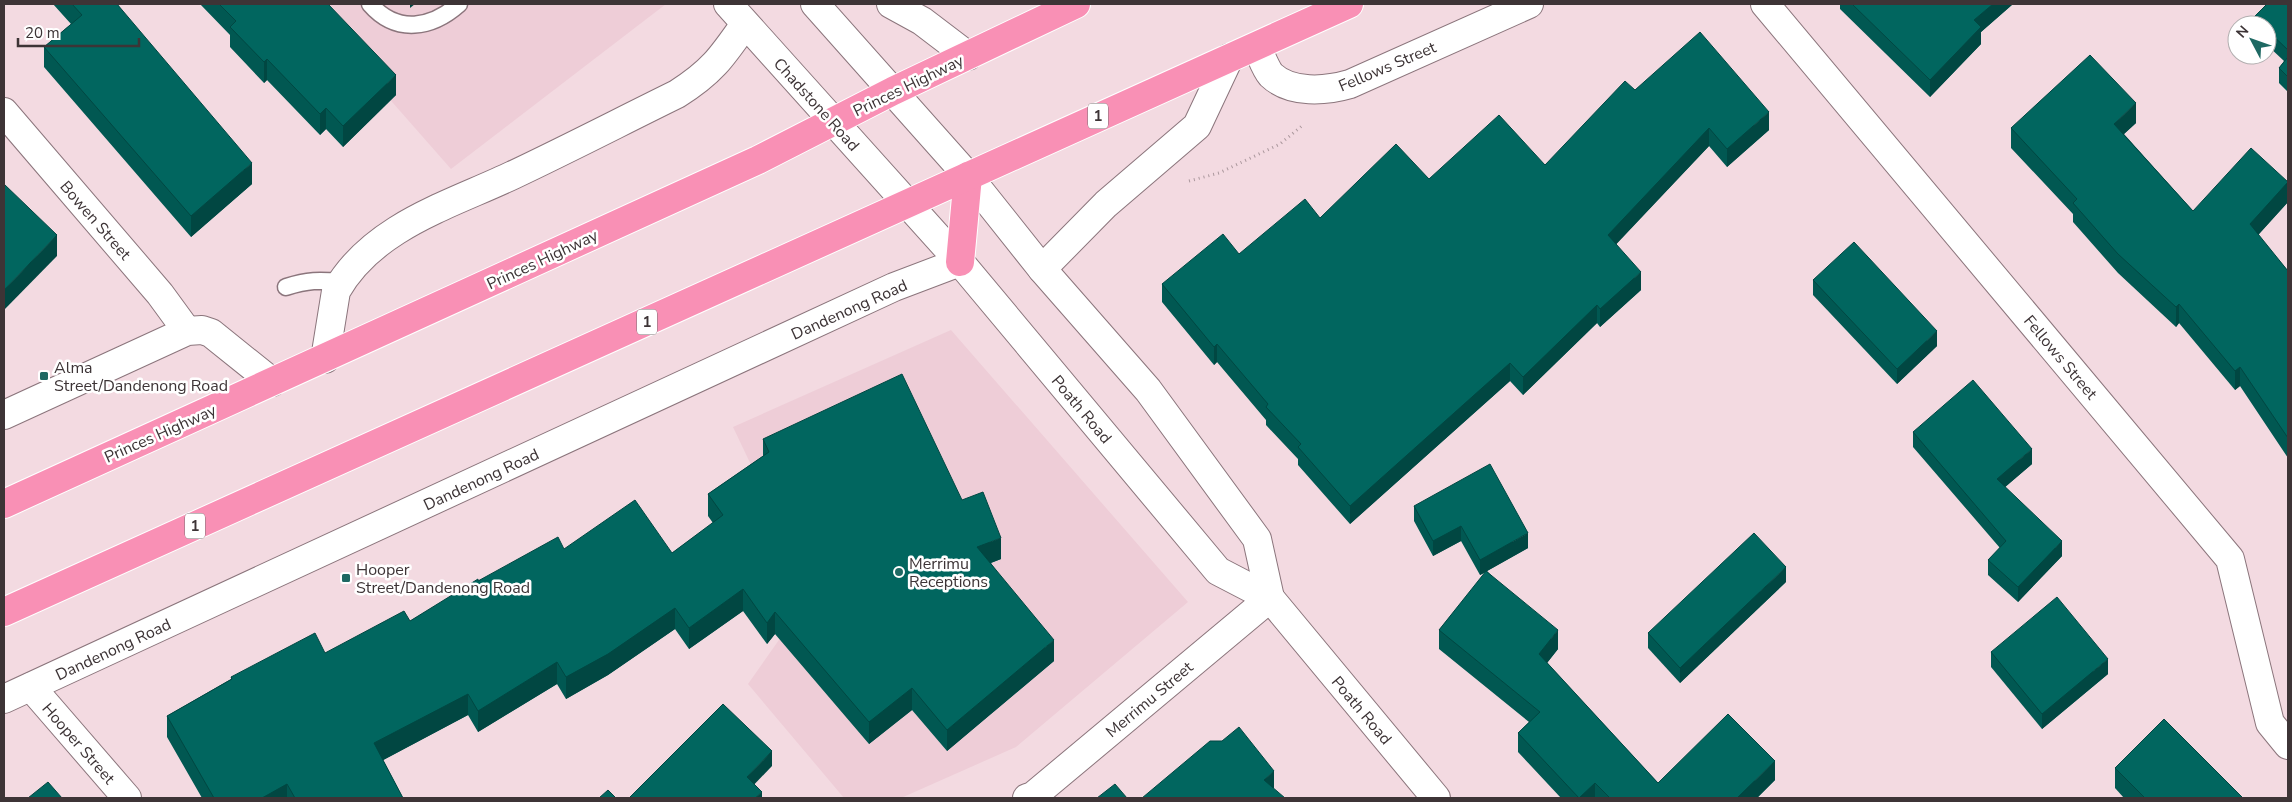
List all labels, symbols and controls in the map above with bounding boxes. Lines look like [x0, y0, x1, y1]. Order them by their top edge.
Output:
scale bar [18, 15, 139, 47]
north arrow [2227, 15, 2277, 65]
text: N [2232, 22, 2253, 42]
text: 20 m [25, 23, 60, 43]
street label: Fellows Street [1335, 36, 1440, 97]
street label: Princes Highway [850, 49, 968, 122]
street label: Chadstone Road [768, 53, 864, 156]
road number: 1 [1088, 104, 1108, 128]
street label: Bowen Street [55, 176, 136, 265]
street label: Princes Highway [483, 224, 602, 295]
street label: Dandenong Road [788, 274, 911, 345]
road number: 1 [637, 310, 657, 334]
street label: Fellows Street [2018, 311, 2102, 405]
place label: Alma Street/Dandenong Road [54, 357, 228, 397]
marker: Alma Street/Dandenong Road [38, 370, 50, 382]
street label: Poath Road [1046, 371, 1116, 449]
street label: Princes Highway [101, 399, 221, 468]
street label: Dandenong Road [420, 444, 543, 516]
road number: 1 [185, 514, 205, 538]
place label: Merrimu Receptions [909, 553, 988, 593]
place label: Hooper Street/Dandenong Road [356, 559, 530, 599]
marker: Merrimu Receptions [893, 566, 905, 578]
marker: Hooper Street/Dandenong Road [340, 572, 352, 584]
street label: Dandenong Road [52, 614, 175, 686]
street label: Merrimu Street [1101, 656, 1198, 743]
street label: Poath Road [1326, 672, 1396, 750]
street label: Hooper Street [37, 698, 120, 789]

